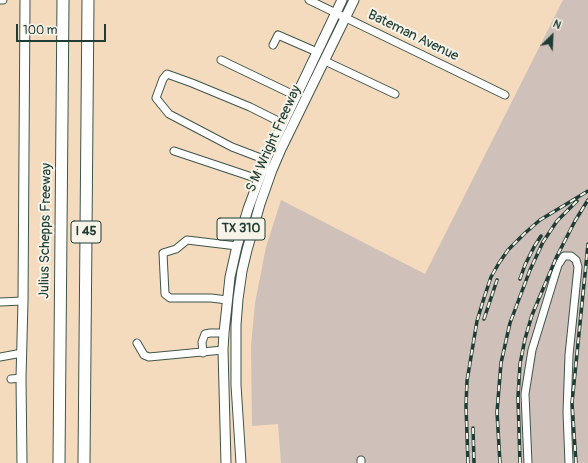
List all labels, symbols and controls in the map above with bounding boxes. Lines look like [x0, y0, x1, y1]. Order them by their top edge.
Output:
street label: Bateman Avenue [365, 7, 461, 65]
scale bar [18, 16, 108, 42]
north arrow [532, 16, 572, 56]
text: N [551, 17, 563, 32]
text: 100 m [23, 23, 57, 38]
street label: S M Wright Freeway [243, 83, 305, 195]
street label: Julius Schepps Freeway [36, 163, 56, 299]
road number: TX 310 [217, 218, 265, 240]
road number: I 45 [71, 221, 101, 243]

